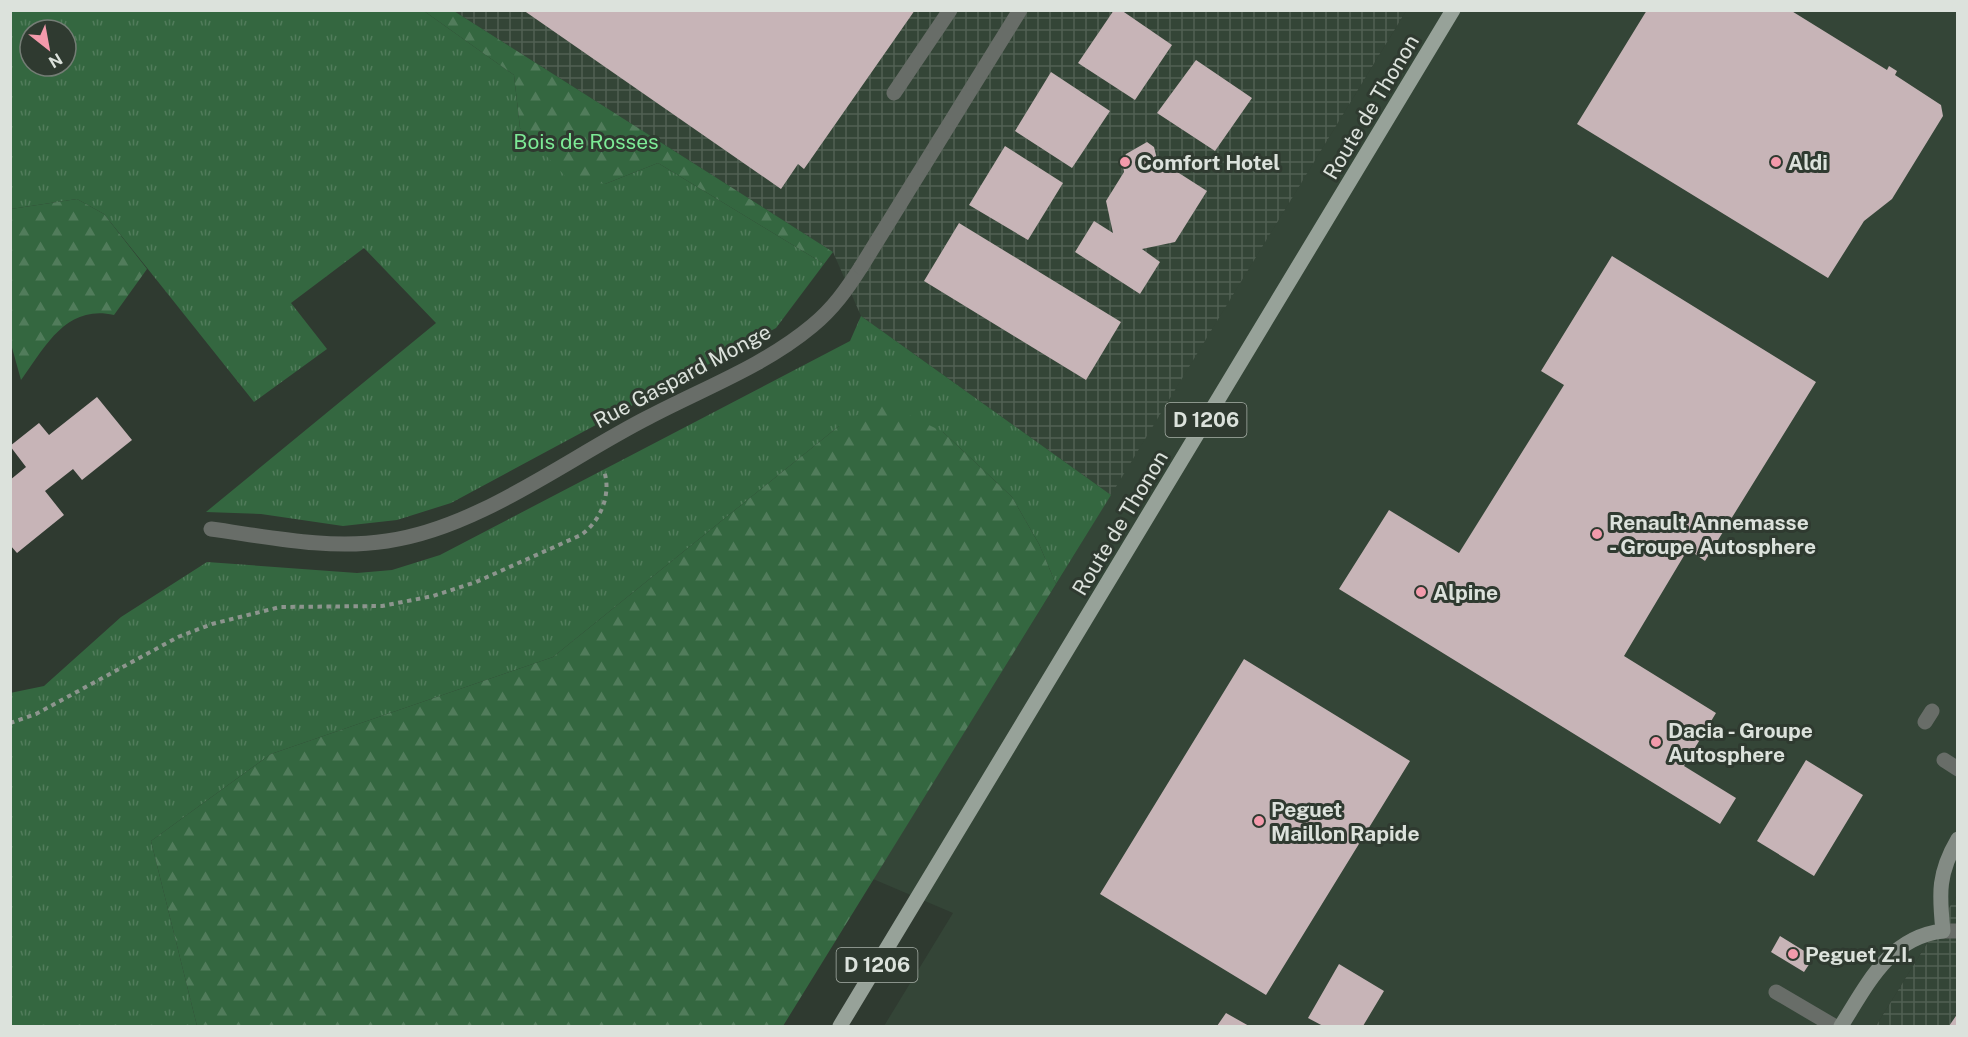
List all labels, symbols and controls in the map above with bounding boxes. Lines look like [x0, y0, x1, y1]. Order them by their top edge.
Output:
north arrow [18, 18, 78, 78]
street label: Route de Thonon [1318, 30, 1424, 184]
text: N [45, 49, 66, 72]
park label: Bois de Rosses [513, 129, 659, 154]
place label: Comfort Hotel [1137, 150, 1280, 175]
place label: Aldi [1788, 150, 1828, 175]
marker: Comfort Hotel [1118, 155, 1132, 169]
marker: Aldi [1769, 155, 1783, 169]
street label: Rue Gaspard Monge [589, 319, 775, 433]
road number: D 1206 [1166, 403, 1246, 437]
street label: Route de Thonon [1067, 446, 1173, 600]
place label: Renault Annemasse - Groupe Autosphere [1609, 510, 1816, 559]
marker: Renault Annemasse - Groupe Autosphere [1590, 527, 1604, 541]
place label: Alpine [1433, 580, 1498, 605]
marker: Alpine [1414, 585, 1428, 599]
place label: Dacia - Groupe Autosphere [1668, 718, 1813, 767]
marker: Dacia - Groupe Autosphere [1649, 735, 1663, 749]
place label: Peguet Maillon Rapide [1271, 797, 1420, 846]
marker: Peguet Maillon Rapide [1252, 814, 1266, 828]
place label: Peguet Z.I. [1805, 942, 1913, 967]
marker: Peguet Z.I. [1786, 947, 1800, 961]
road number: D 1206 [836, 948, 918, 982]

